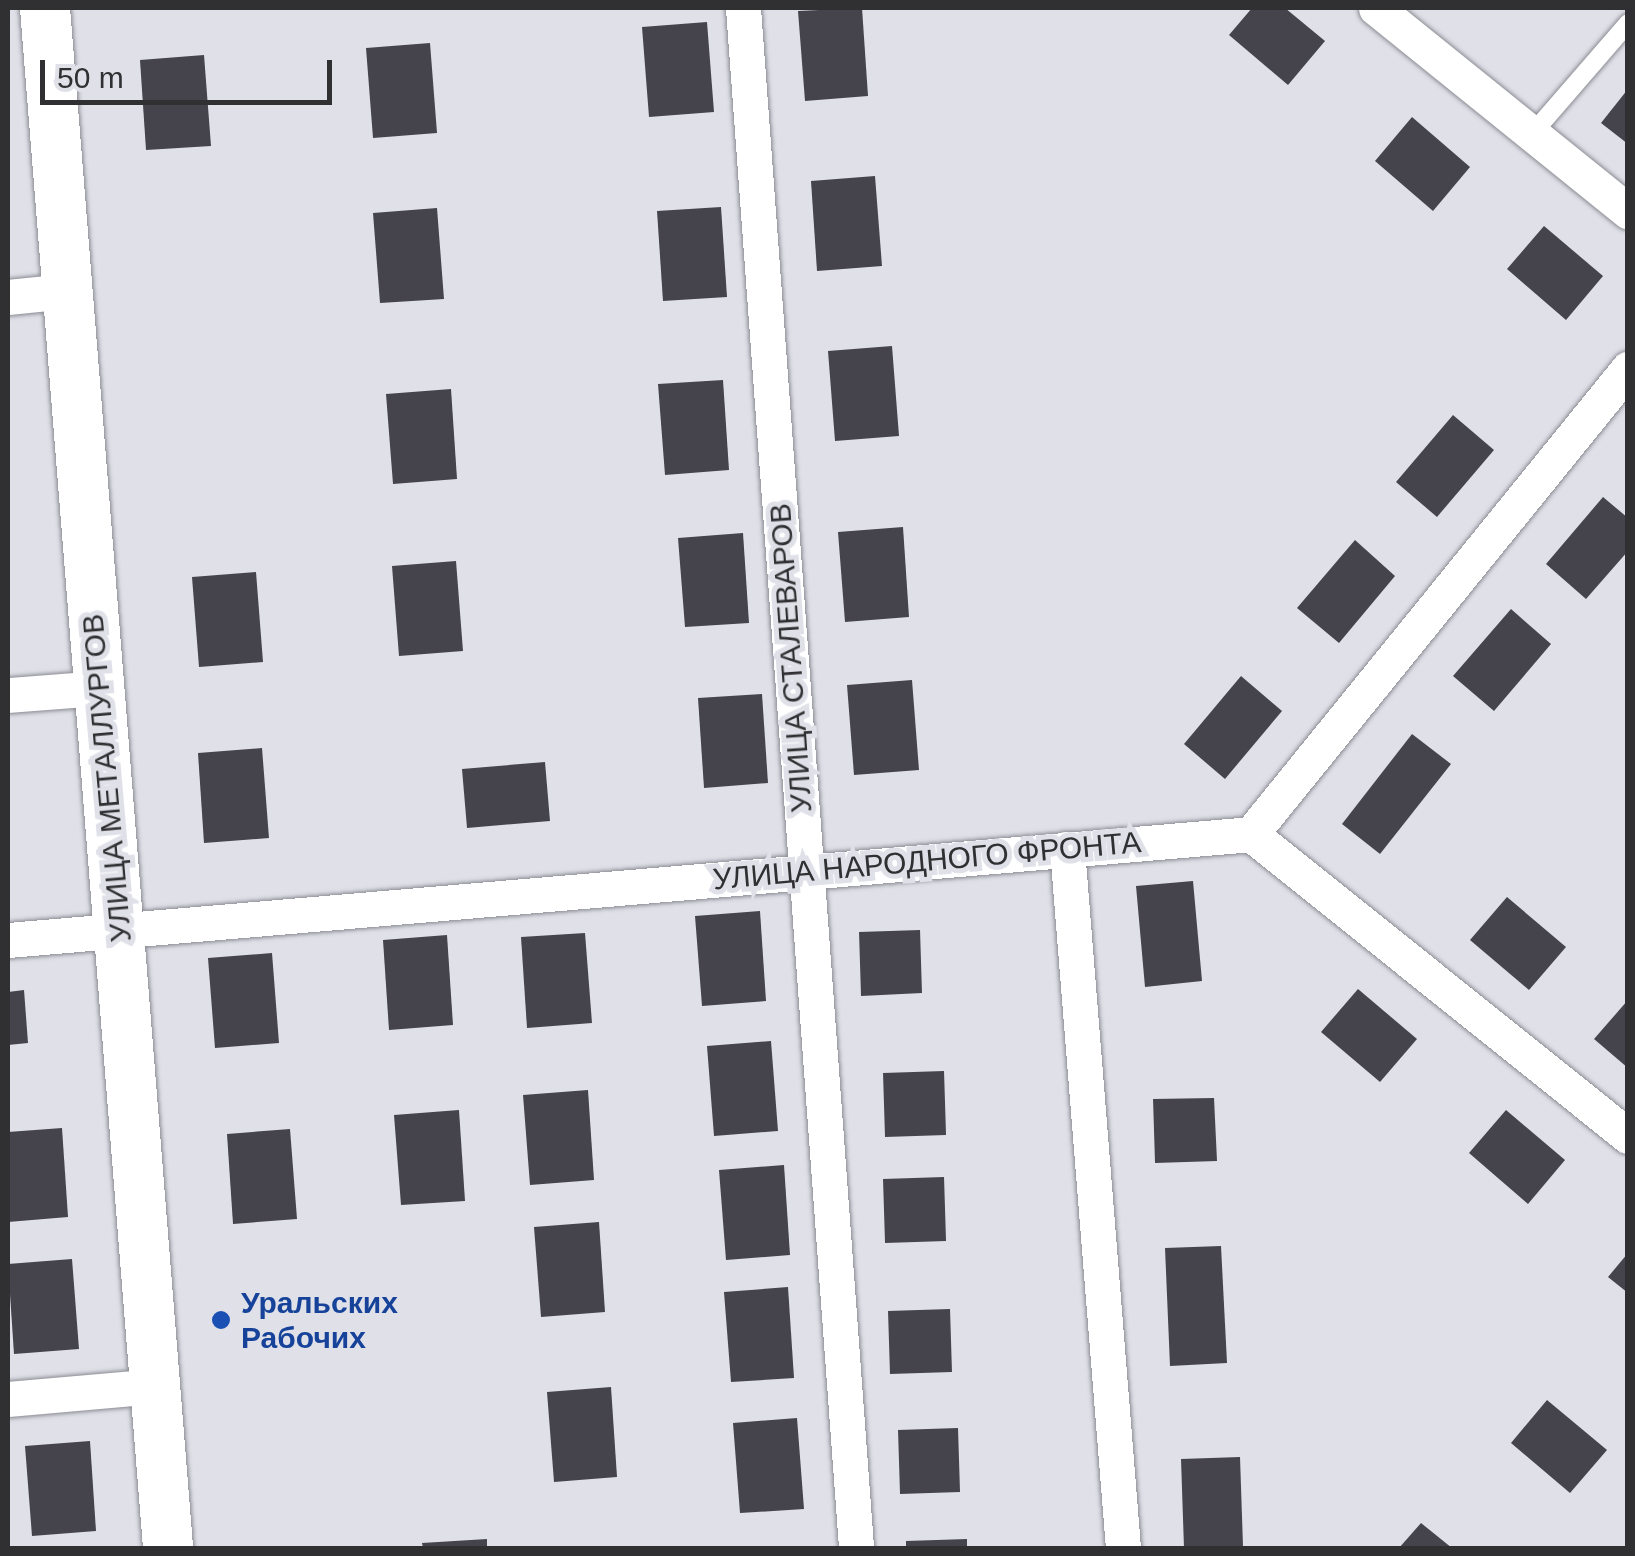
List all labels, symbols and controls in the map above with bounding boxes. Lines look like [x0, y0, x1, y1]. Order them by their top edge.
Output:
scale bar [45, 40, 338, 102]
text: 50 m [57, 61, 124, 94]
street label: УЛИЦА СТАЛЕВАРОВ [762, 502, 820, 814]
street label: УЛИЦА МЕТАЛЛУРГОВ [75, 612, 139, 944]
street label: УЛИЦА НАРОДНОГО ФРОНТА [711, 824, 1143, 898]
place label: Уральских Рабочих [241, 1285, 398, 1356]
marker: Уральских Рабочих [210, 1309, 232, 1331]

